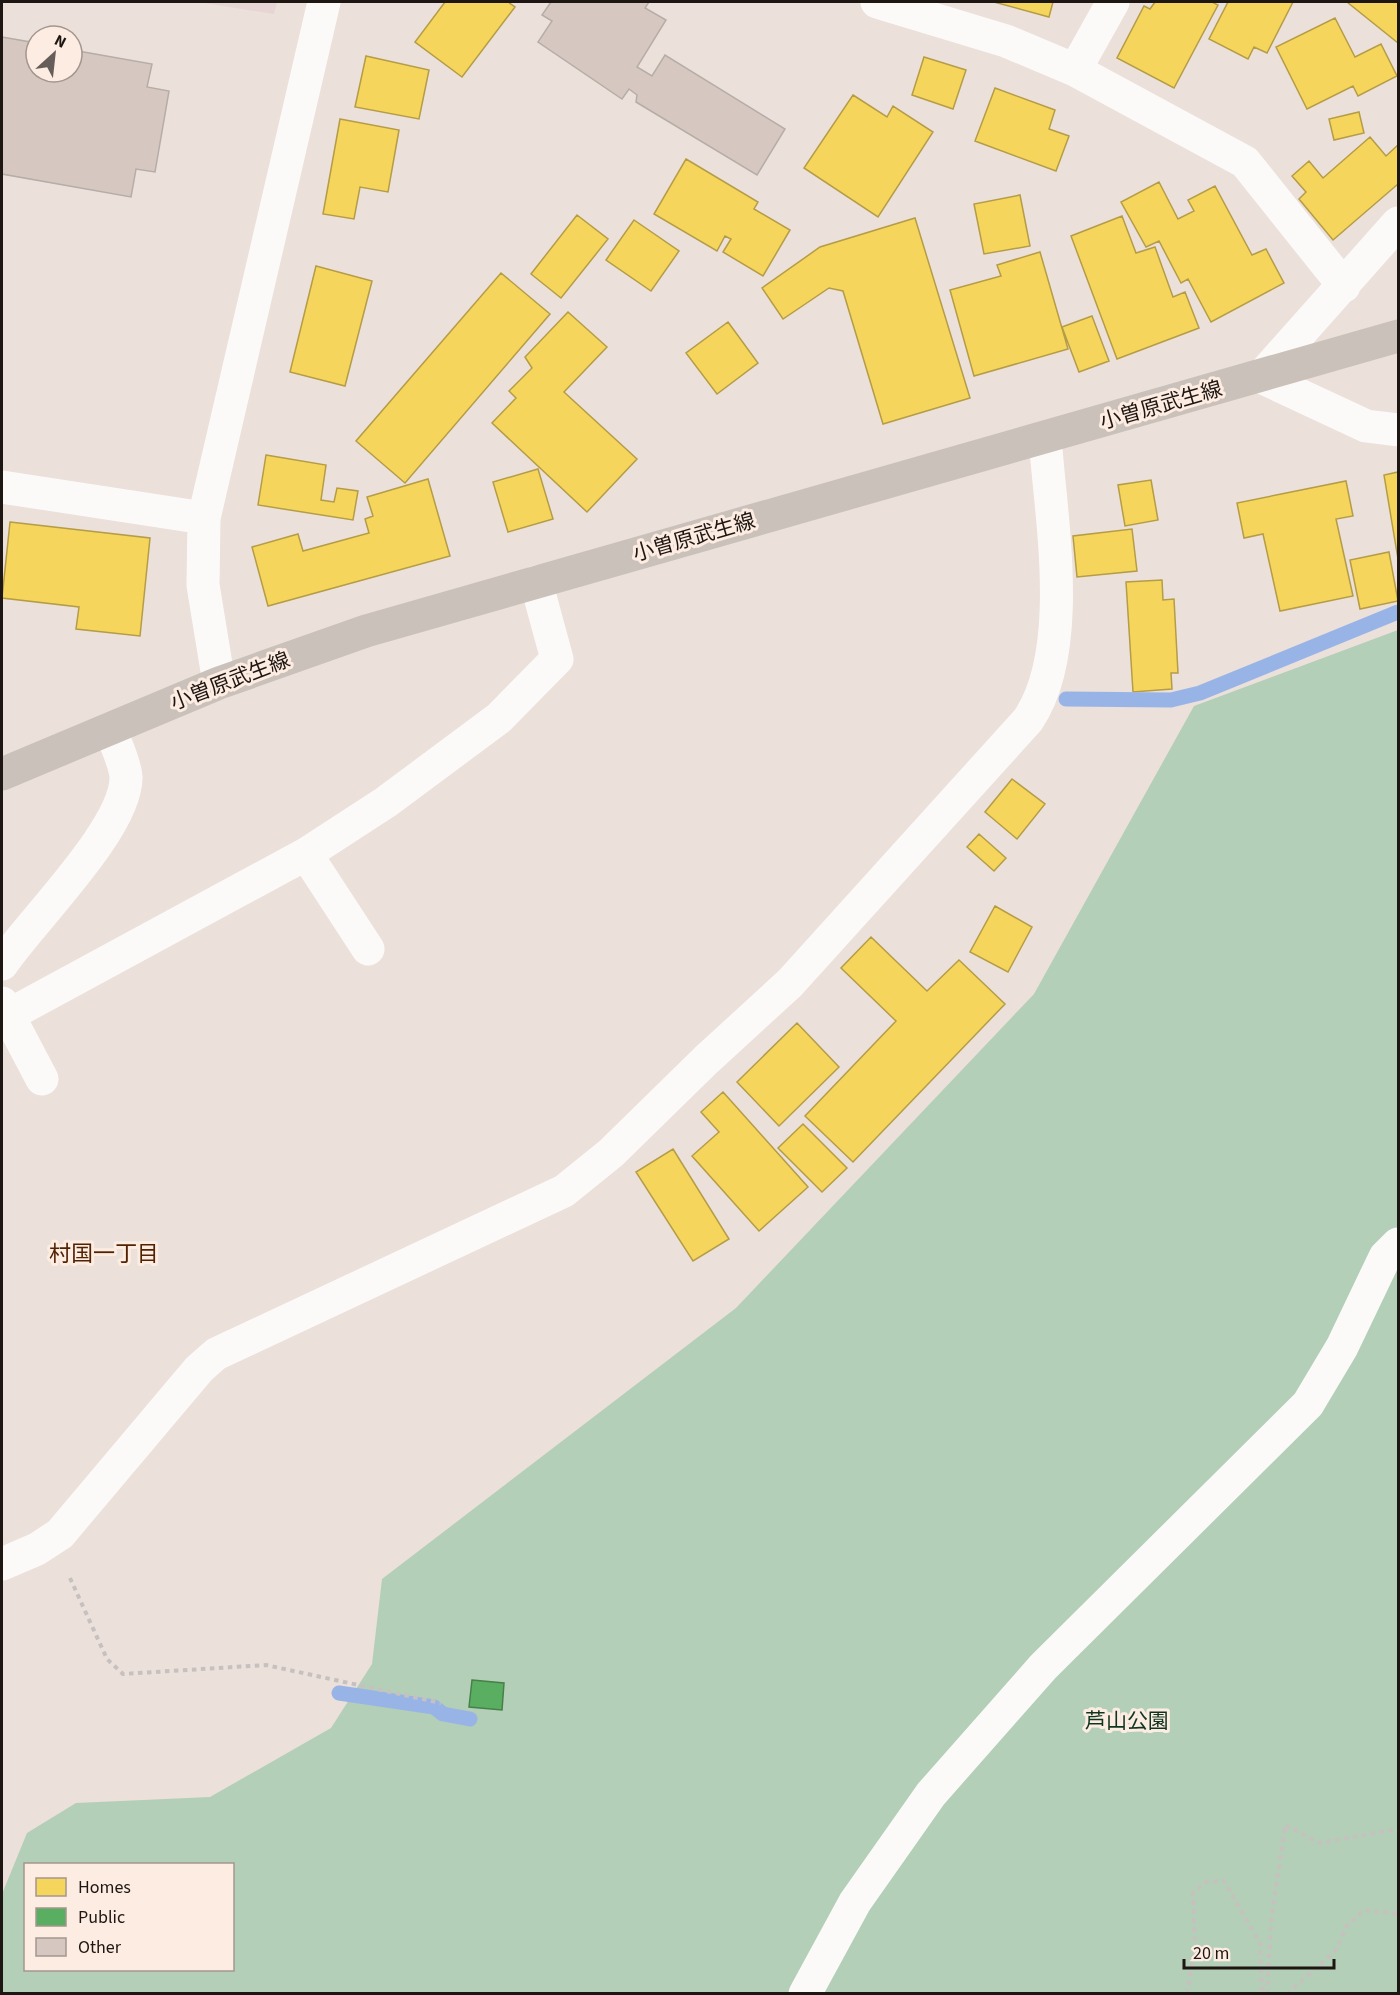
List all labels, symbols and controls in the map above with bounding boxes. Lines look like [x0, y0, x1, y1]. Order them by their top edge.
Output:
north arrow [24, 24, 84, 84]
text: N [51, 29, 70, 54]
street label: 小曽原武生線 [1096, 373, 1226, 437]
street label: 小曽原武生線 [629, 505, 759, 569]
street label: 小曽原武生線 [166, 644, 294, 718]
district label: 村国一丁目 [49, 1238, 159, 1270]
park label: 芦山公園 [1085, 1706, 1169, 1736]
legend [24, 1863, 234, 1971]
text: Homes [78, 1875, 131, 1900]
text: Public [78, 1905, 125, 1930]
scale bar [1184, 1932, 1334, 1970]
text: Other [78, 1935, 122, 1960]
text: 20 m [1193, 1941, 1229, 1966]

